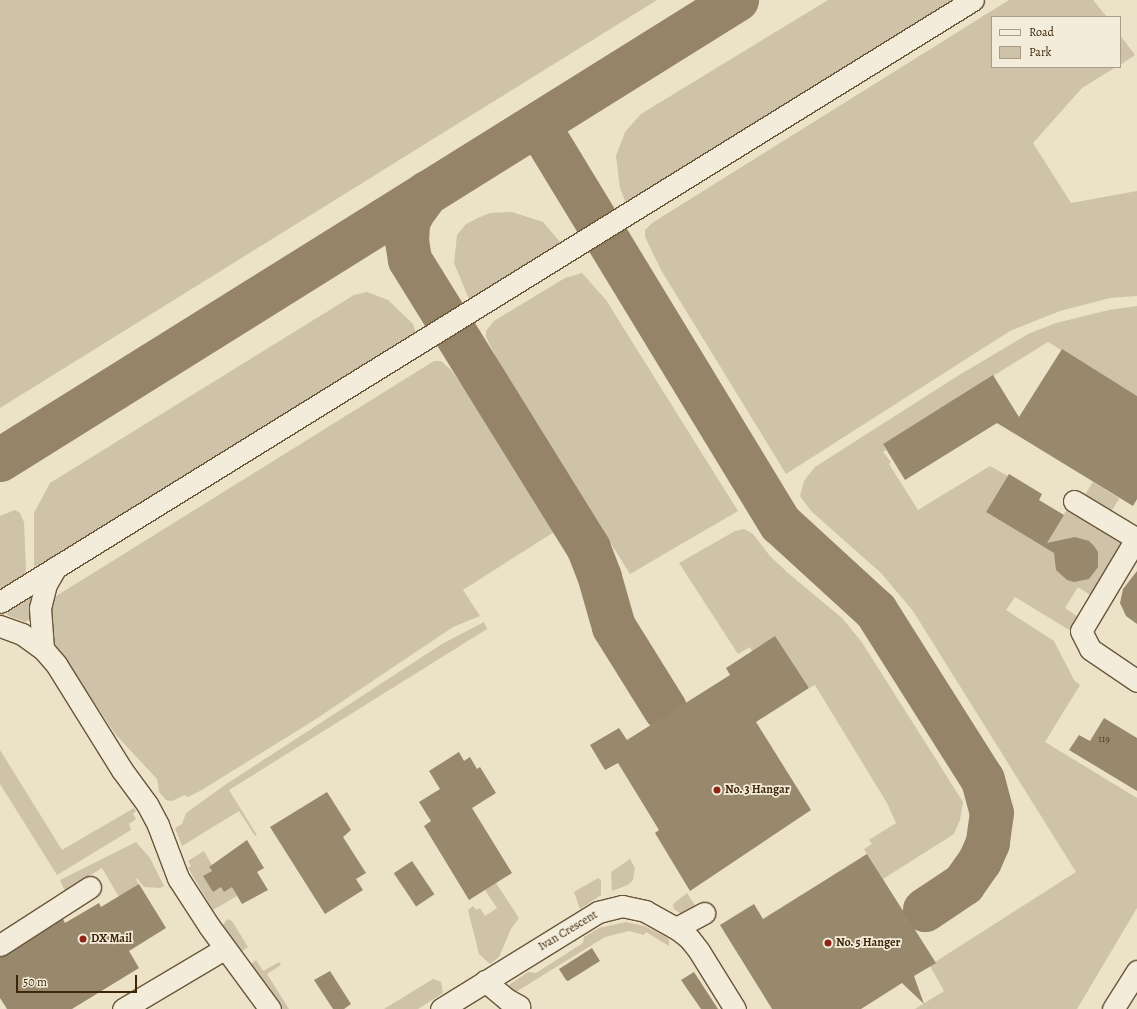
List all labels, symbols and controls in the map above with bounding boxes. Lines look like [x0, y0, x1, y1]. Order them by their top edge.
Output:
legend [991, 16, 1121, 68]
text: Road [1029, 24, 1054, 40]
text: Park [1029, 44, 1052, 60]
house number: 119 [1098, 733, 1110, 745]
place label: No. 3 Hangar [725, 783, 790, 797]
marker: No. 3 Hangar [712, 785, 722, 795]
street label: Ivan Crescent [536, 908, 600, 954]
place label: DX Mail [91, 932, 132, 946]
marker: DX Mail [78, 934, 88, 944]
place label: No. 5 Hanger [836, 936, 901, 950]
marker: No. 5 Hanger [823, 938, 833, 948]
scale bar [18, 967, 139, 993]
text: 50 m [23, 974, 47, 990]

